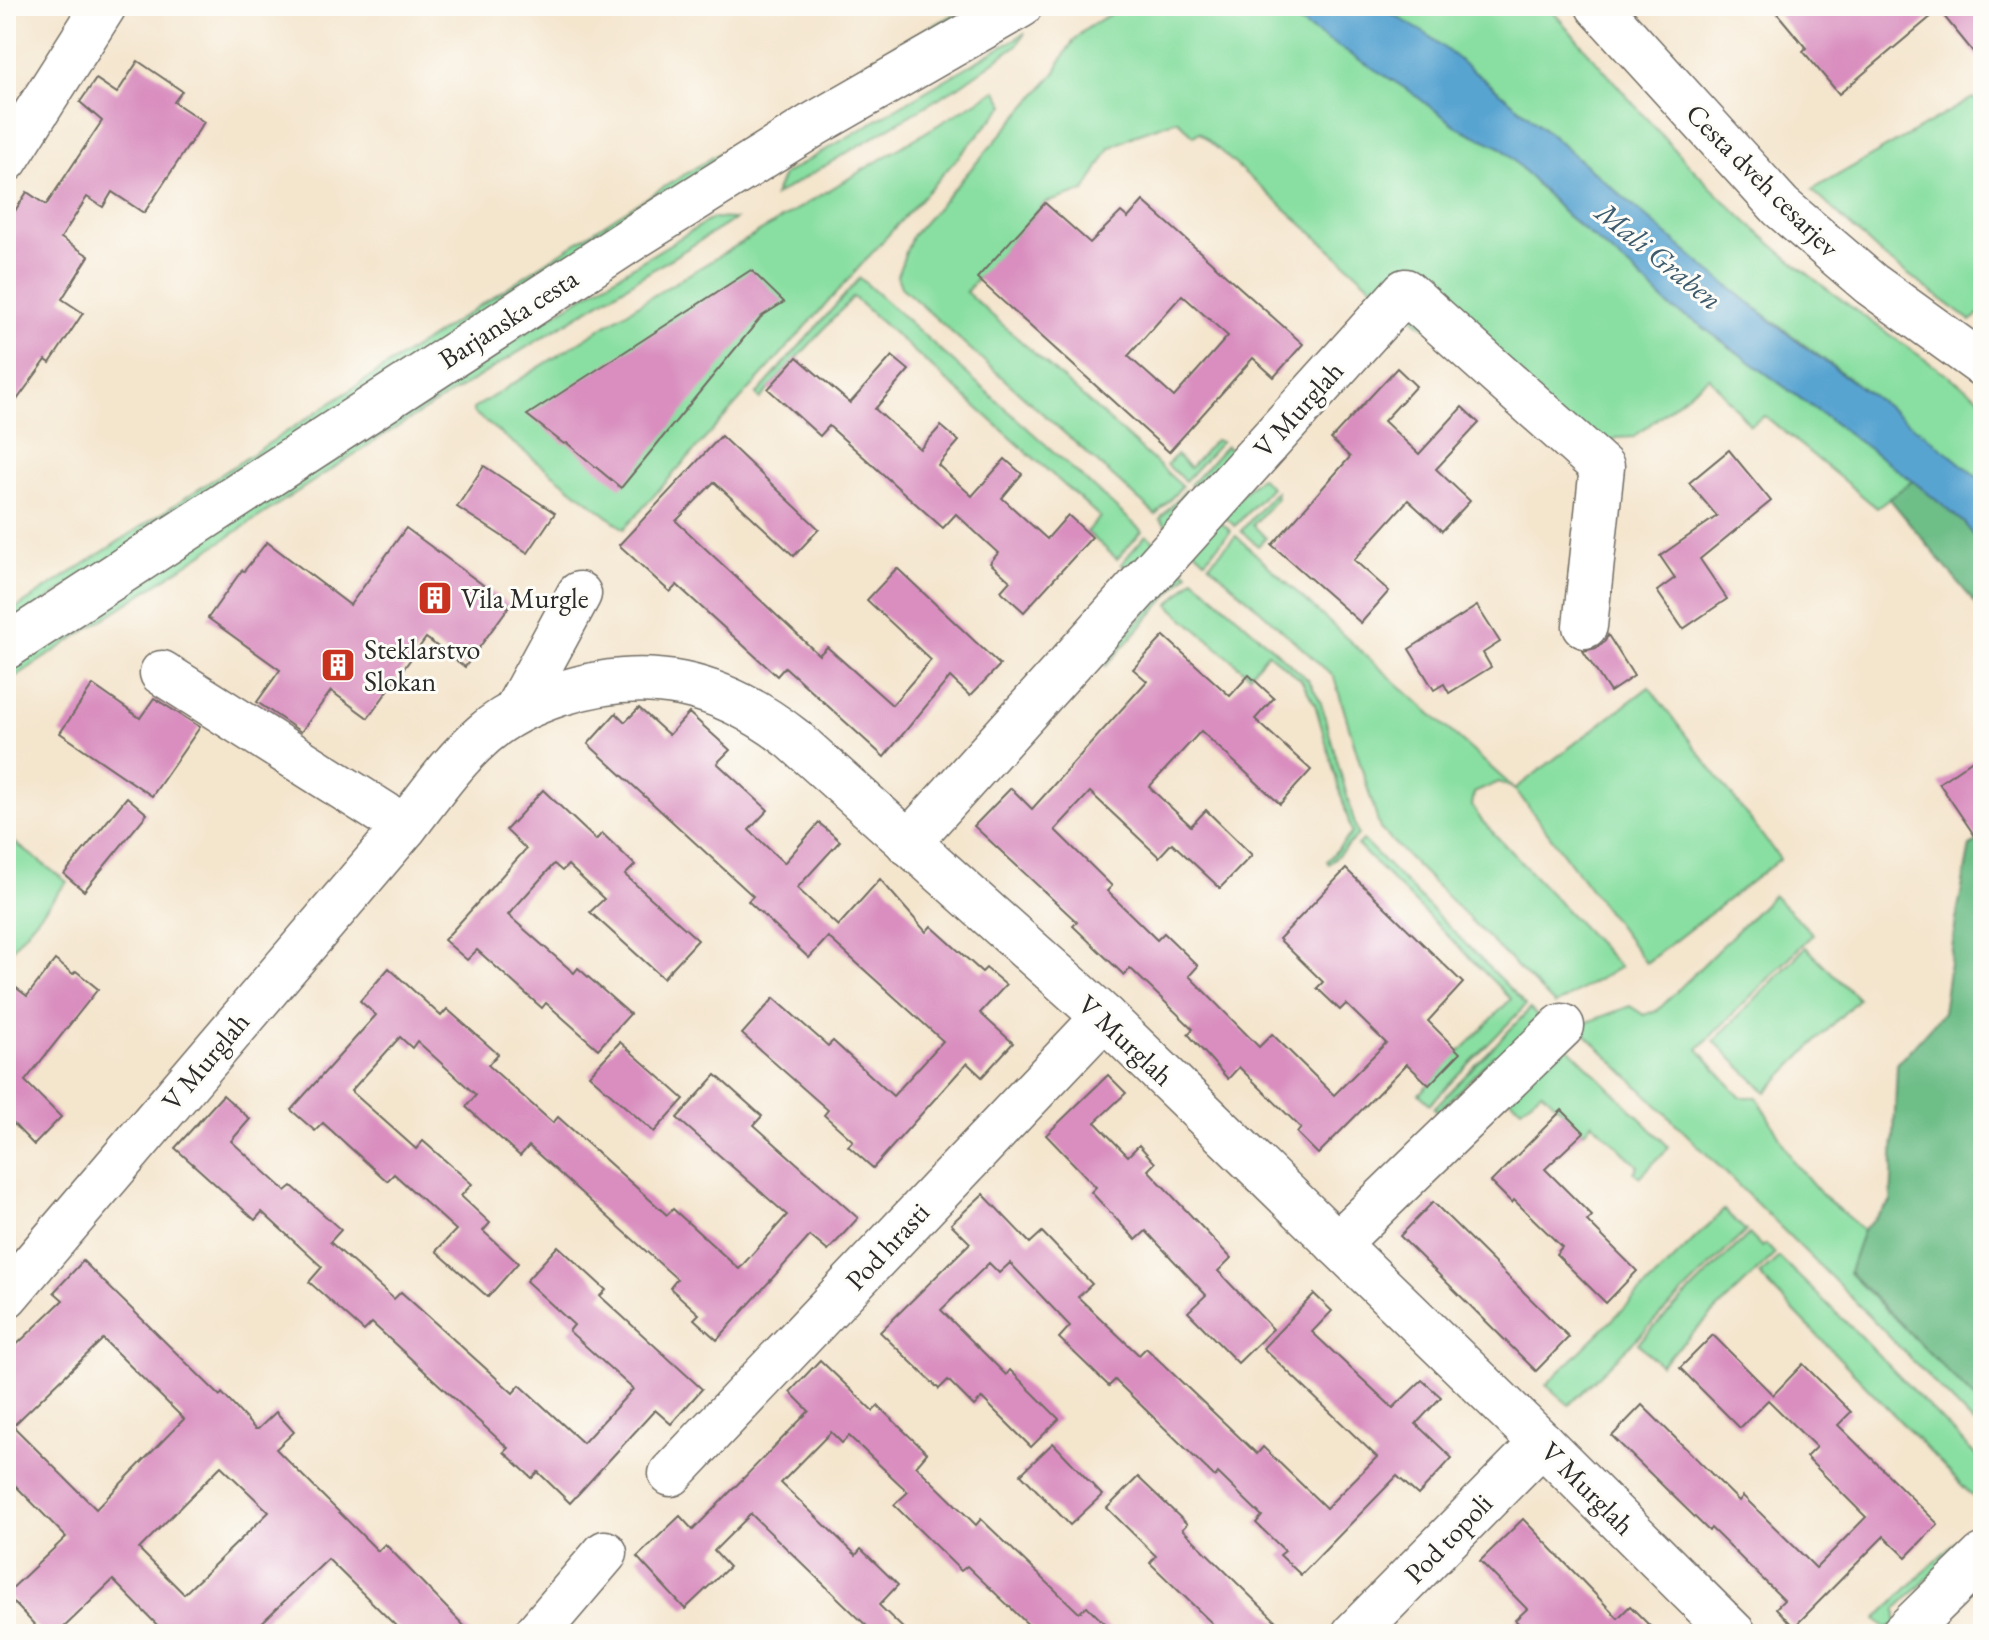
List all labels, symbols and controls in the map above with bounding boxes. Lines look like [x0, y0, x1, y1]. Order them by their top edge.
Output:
street label: Cesta dveh cesarjev [1679, 96, 1848, 265]
water label: Mali Graben [1587, 191, 1731, 318]
street label: Barjanska cesta [432, 259, 585, 376]
street label: V Murglah [1245, 353, 1351, 465]
building icon: Vila Murgle [416, 579, 454, 617]
place label: Vila Murgle [461, 580, 589, 616]
place label: Steklarstvo Slokan [364, 631, 480, 699]
building icon: Steklarstvo Slokan [319, 646, 357, 684]
street label: V Murglah [1070, 987, 1182, 1093]
street label: V Murglah [153, 1004, 257, 1118]
street label: Pod hrasti [837, 1194, 937, 1298]
street label: V Murglah [1533, 1433, 1643, 1543]
street label: Pod topoli [1396, 1485, 1500, 1591]

